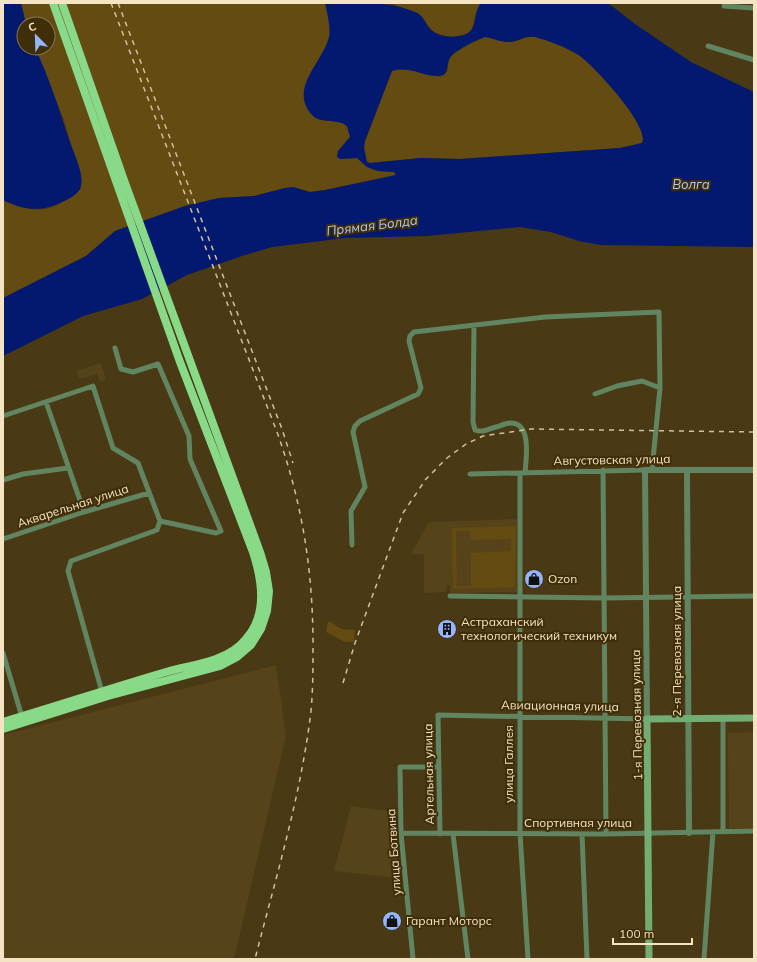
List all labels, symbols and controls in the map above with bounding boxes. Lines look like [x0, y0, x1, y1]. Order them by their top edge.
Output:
north arrow [16, 16, 56, 56]
text: С [26, 19, 39, 35]
water label: Волга [672, 176, 710, 192]
water label: Прямая Болда [325, 211, 419, 239]
street label: Августовская улица [553, 451, 671, 468]
street label: Акварельная улица [15, 480, 130, 531]
shop icon: Ozon [523, 568, 545, 590]
place label: Ozon [548, 571, 577, 586]
street label: 2-я Перевозная улица [669, 586, 684, 716]
place label: Астраханский технологический техникум [461, 614, 617, 643]
building icon: Астраханский технологический техникум [436, 618, 458, 640]
street label: 1-я Перевозная улица [628, 649, 645, 781]
street label: Авиационная улица [501, 697, 619, 714]
street label: Артельная улица [420, 723, 437, 825]
street label: улица Галлея [501, 725, 516, 803]
street label: улица Ботвина [383, 808, 404, 896]
street label: Спортивная улица [524, 815, 632, 830]
shop icon: Гарант Моторс [381, 910, 403, 932]
place label: Гарант Моторс [406, 913, 492, 928]
scale bar [613, 920, 692, 946]
text: 100 m [619, 926, 654, 941]

